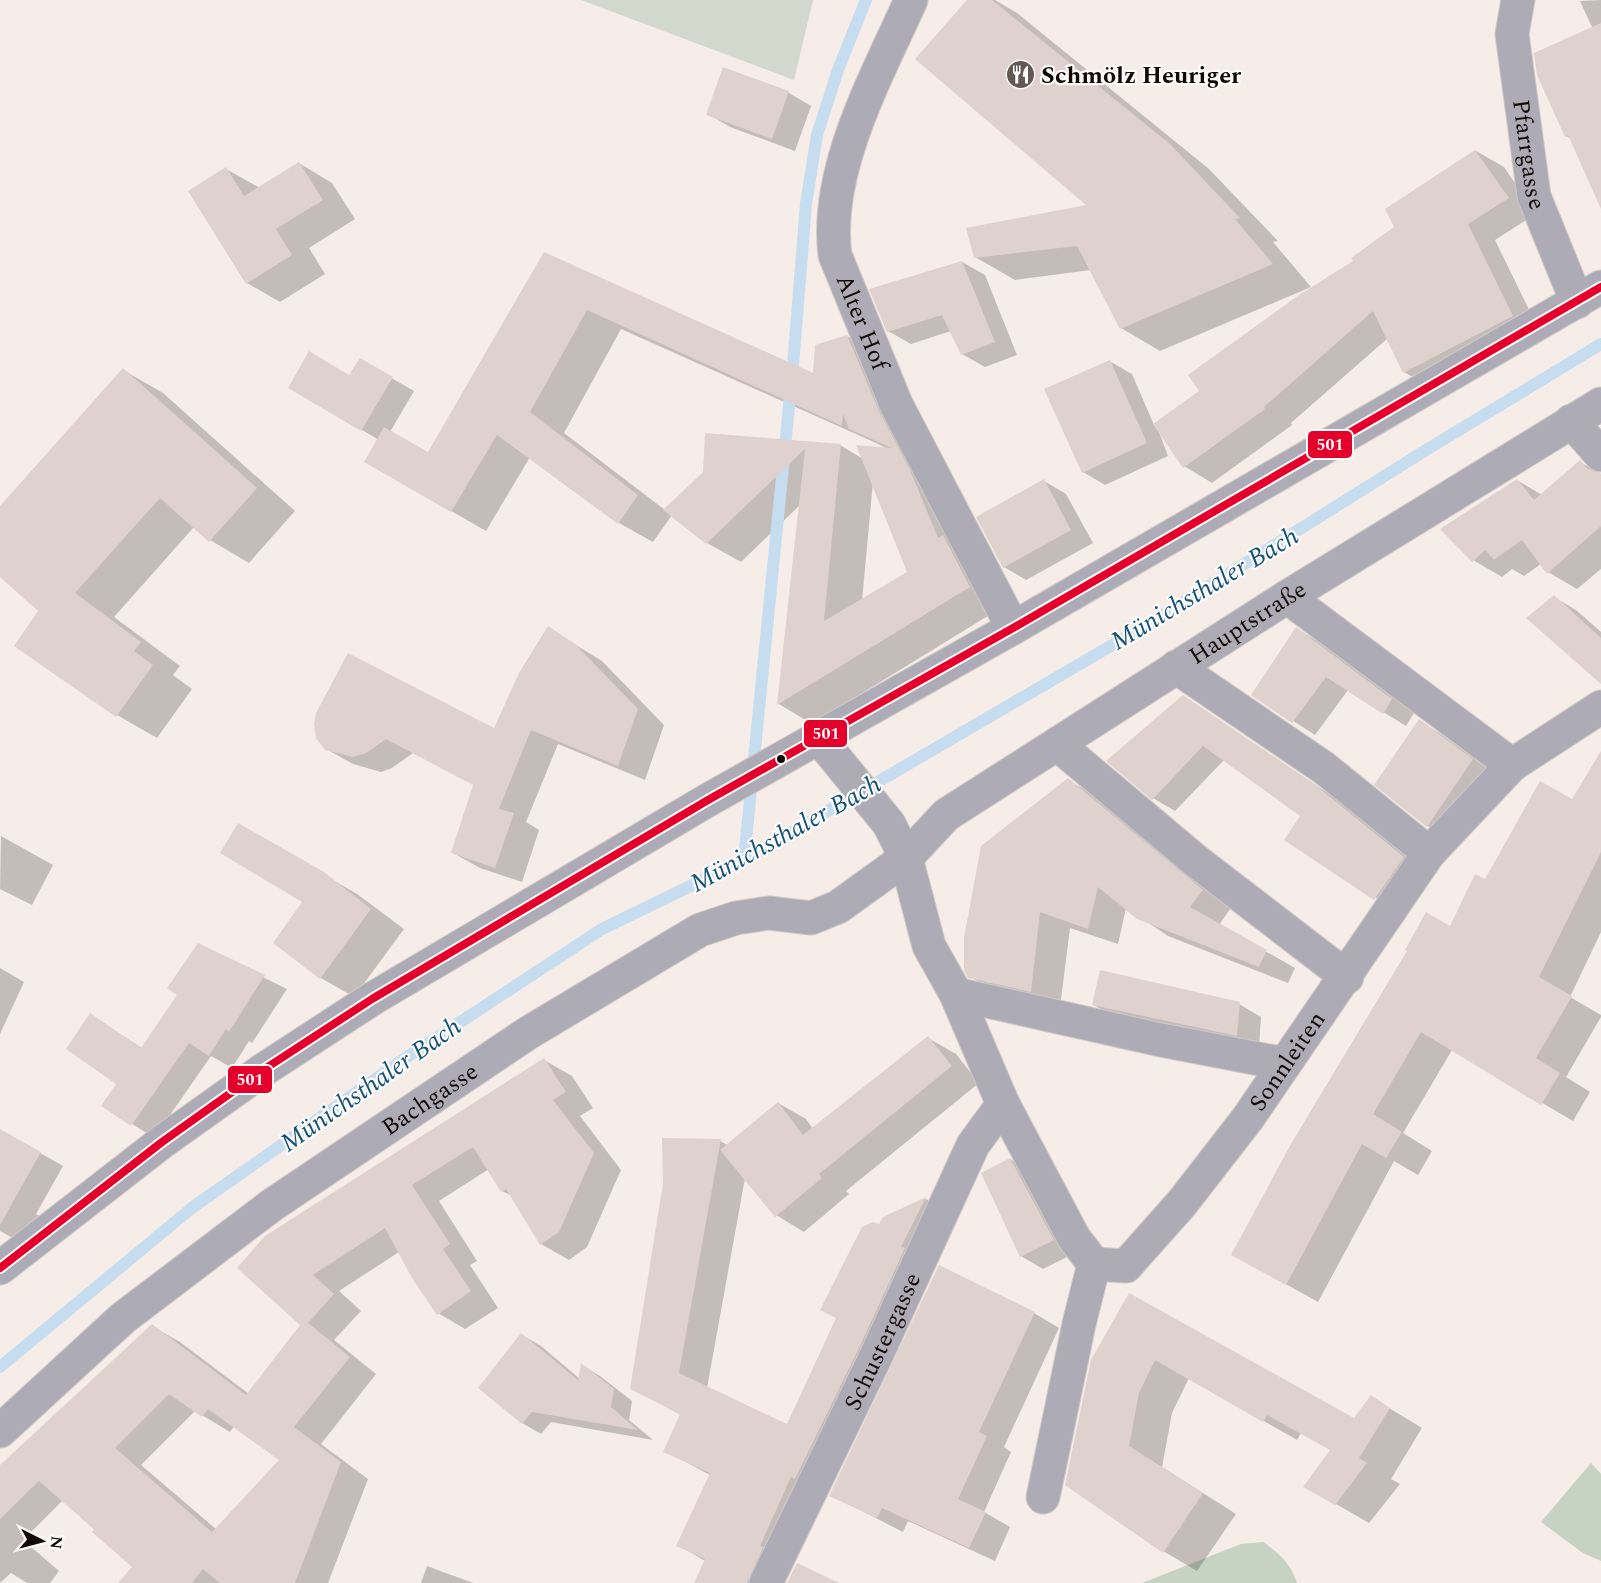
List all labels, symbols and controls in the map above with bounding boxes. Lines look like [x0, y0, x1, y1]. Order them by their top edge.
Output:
place label: Schmölz Heuriger [1041, 58, 1242, 94]
restaurant icon: Schmölz Heuriger [1004, 59, 1036, 91]
street label: Pfarrgasse [1502, 97, 1555, 216]
street label: Alter Hof [826, 269, 898, 378]
line badge: 501 [1307, 430, 1353, 459]
text: 501 [1317, 433, 1343, 457]
water label: Münichsthaler Bach [1103, 517, 1306, 661]
street label: Hauptstraße [1182, 572, 1314, 674]
line badge: 501 [803, 719, 848, 748]
text: 501 [813, 722, 839, 746]
unlabelled marker [775, 753, 787, 765]
water label: Münichsthaler Bach [682, 765, 889, 903]
street label: Sonnleiten [1241, 1004, 1335, 1119]
water label: Münichsthaler Bach [272, 1007, 470, 1162]
street label: Bachgasse [375, 1054, 486, 1145]
line badge: 501 [227, 1065, 273, 1094]
text: 501 [237, 1068, 263, 1092]
street label: Schustergasse [835, 1267, 931, 1417]
north arrow [12, 1511, 72, 1571]
text: N [43, 1535, 69, 1550]

